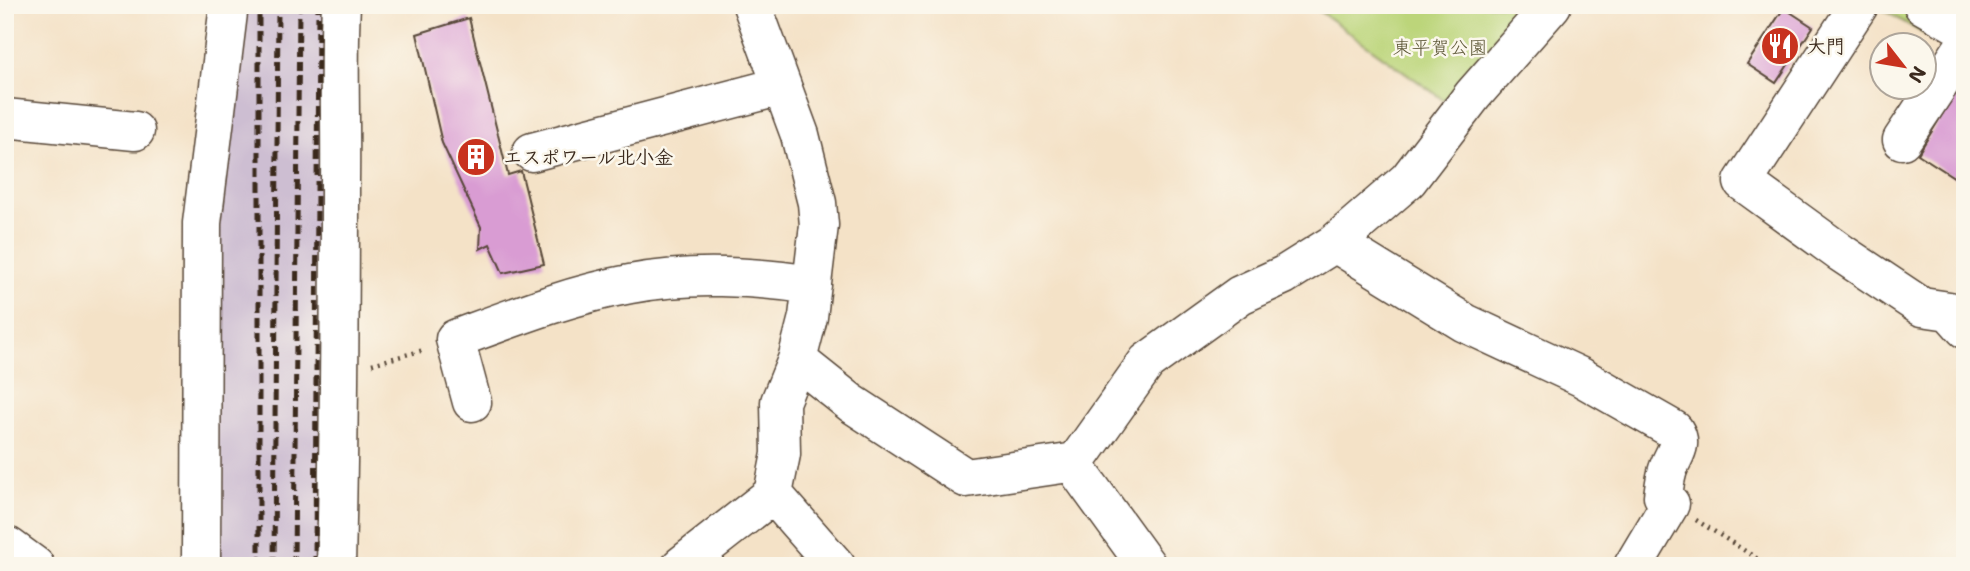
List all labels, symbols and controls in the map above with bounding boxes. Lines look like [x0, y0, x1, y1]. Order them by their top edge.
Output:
restaurant icon: 大門 [1759, 25, 1801, 67]
north arrow [1868, 32, 1938, 102]
place label: 大門 [1807, 34, 1845, 59]
park label: 東平賀公園 [1392, 35, 1488, 60]
text: N [1903, 62, 1932, 87]
building icon: エスポワール北小金 [455, 136, 497, 178]
place label: エスポワール北小金 [503, 145, 673, 170]

